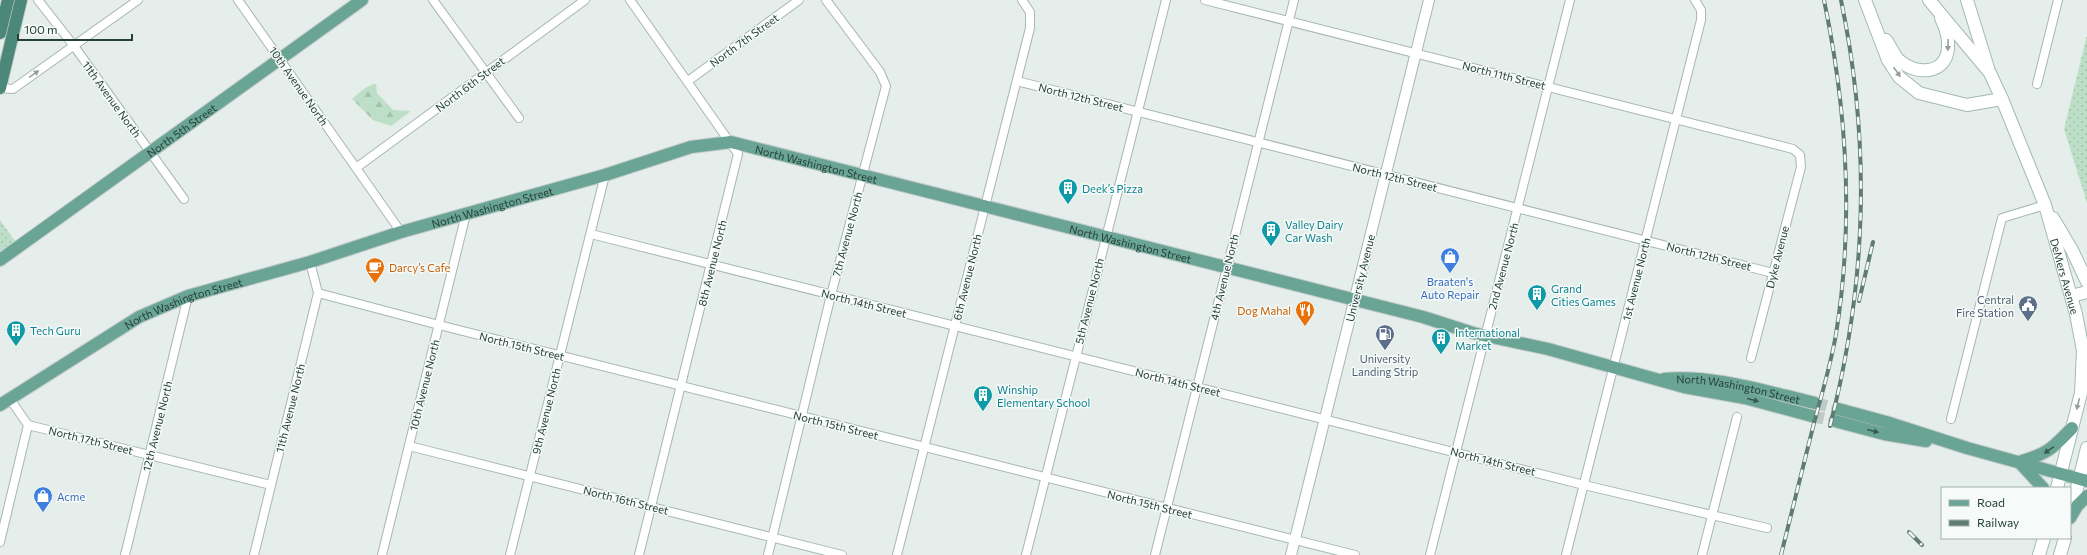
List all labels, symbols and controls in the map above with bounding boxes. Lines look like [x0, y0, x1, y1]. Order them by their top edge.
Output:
street label: North 7th Street [707, 10, 781, 69]
scale bar [18, 16, 132, 42]
text: 100 m [24, 22, 58, 36]
one-way arrow [1944, 39, 1951, 51]
street label: 10th Avenue North [267, 44, 331, 128]
street label: North 6th Street [433, 54, 507, 114]
street label: 11th Avenue North [80, 58, 144, 140]
street label: North 11th Street [1461, 58, 1548, 92]
one-way arrow [1893, 67, 1901, 78]
one-way arrow [29, 70, 40, 78]
street label: North 12th Street [1037, 80, 1125, 114]
street label: North 5th Street [144, 100, 219, 159]
street label: North Washington Street [754, 142, 879, 185]
street label: North 12th Street [1351, 160, 1439, 194]
building icon: Deek’s Pizza [1057, 177, 1079, 205]
place label: Deek’s Pizza [1082, 182, 1143, 195]
street label: North Washington Street [430, 183, 555, 230]
street label: 7th Avenue North [829, 190, 865, 278]
place label: Valley Dairy Car Wash [1285, 218, 1344, 244]
street label: 8th Avenue North [695, 219, 729, 307]
building icon: Valley Dairy Car Wash [1260, 219, 1282, 247]
street label: North Washington Street [1068, 221, 1194, 265]
street label: 2nd Avenue North [1485, 221, 1521, 311]
street label: Dyke Avenue [1763, 224, 1791, 290]
street label: 6th Avenue North [950, 233, 984, 321]
street label: 4th Avenue North [1207, 233, 1241, 321]
street label: University Avenue [1343, 233, 1377, 323]
street label: 1st Avenue North [1619, 236, 1653, 322]
street label: DeMers Avenue [2048, 237, 2082, 316]
street label: North 12th Street [1665, 239, 1753, 273]
shop icon: Braaten's Auto Repair [1439, 246, 1461, 274]
cafe icon: Darcy’s Cafe [364, 256, 386, 284]
street label: 5th Avenue North [1072, 257, 1106, 345]
place label: Darcy’s Cafe [389, 261, 451, 274]
street label: North Washington Street [122, 275, 244, 331]
place label: Braaten's Auto Repair [1420, 275, 1480, 301]
place label: Grand Cities Games [1551, 282, 1616, 308]
building icon: Grand Cities Games [1526, 283, 1548, 311]
street label: North 14th Street [820, 286, 908, 320]
place label: Central Fire Station [1956, 293, 2014, 319]
public building icon: Central Fire Station [2017, 294, 2039, 322]
restaurant icon: Dog Mahal [1294, 299, 1316, 327]
place label: Dog Mahal [1237, 304, 1291, 317]
building icon: Tech Guru [5, 319, 27, 347]
fuel station icon: University Landing Strip [1374, 323, 1396, 351]
place label: Tech Guru [30, 324, 81, 337]
place label: International Market [1455, 326, 1520, 352]
building icon: International Market [1430, 327, 1452, 355]
street label: North 15th Street [478, 329, 566, 363]
street label: 10th Avenue North [406, 338, 442, 432]
place label: University Landing Strip [1352, 352, 1418, 378]
street label: 11th Avenue North [273, 362, 307, 454]
street label: North 14th Street [1134, 365, 1222, 399]
street label: 9th Avenue North [529, 367, 563, 455]
street label: North Washington Street [1676, 372, 1802, 406]
street label: 12th Avenue North [139, 380, 175, 472]
place label: Winship Elementary School [997, 383, 1090, 409]
building icon: Winship Elementary School [972, 384, 994, 412]
one-way arrow [1747, 397, 1759, 403]
one-way arrow [2075, 398, 2081, 410]
street label: North 15th Street [792, 408, 880, 442]
street label: North 17th Street [47, 423, 135, 457]
one-way arrow [1867, 428, 1879, 434]
street label: North 14th Street [1449, 444, 1537, 478]
one-way arrow [2043, 446, 2054, 454]
street label: North 16th Street [582, 483, 671, 517]
shop icon: Acme [32, 485, 54, 513]
street label: North 15th Street [1106, 487, 1194, 521]
legend [1941, 487, 2071, 539]
place label: Acme [57, 490, 85, 503]
text: Road [1977, 495, 2005, 509]
text: Railway [1977, 515, 2019, 529]

